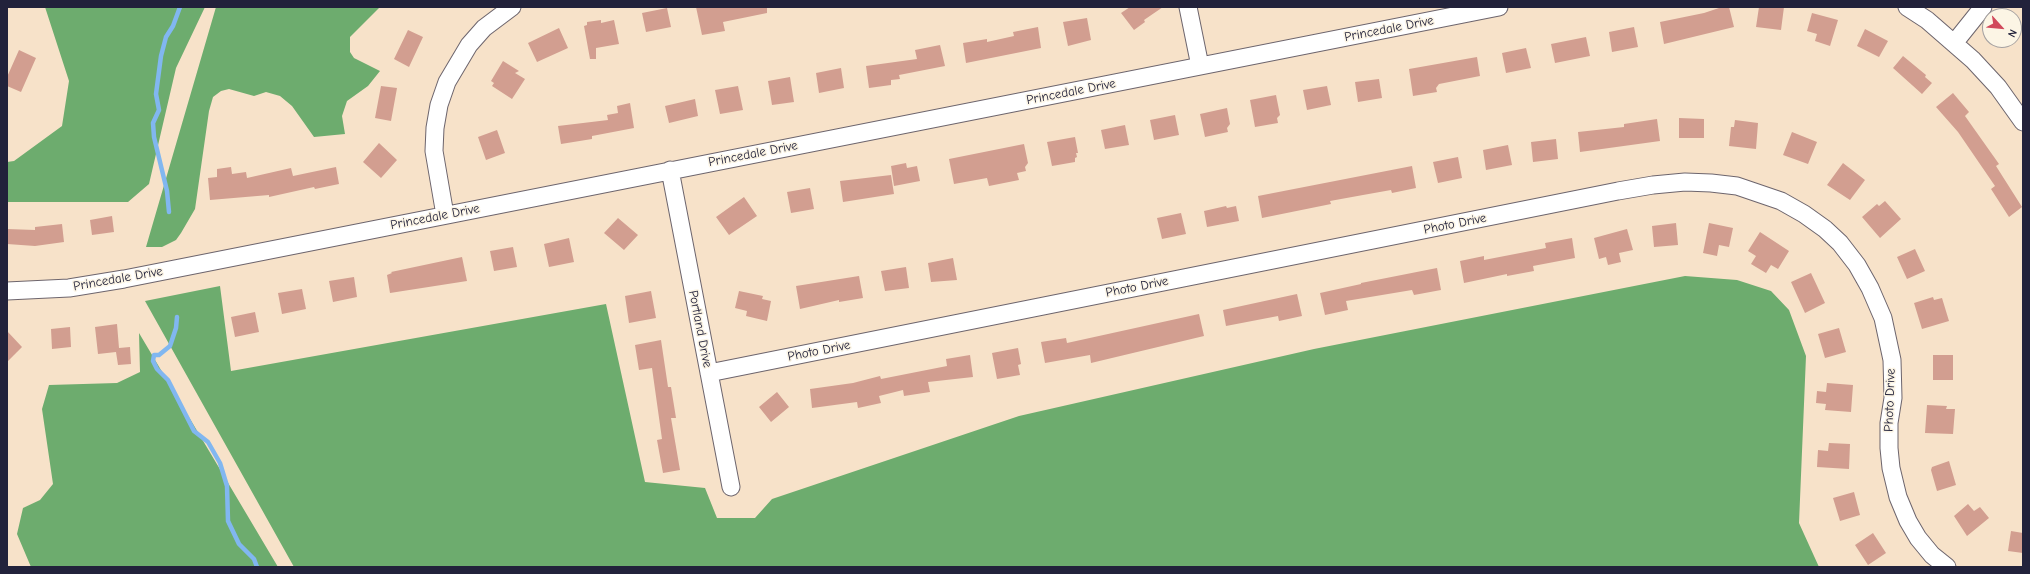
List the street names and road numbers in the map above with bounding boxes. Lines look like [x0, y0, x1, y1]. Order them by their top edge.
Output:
street label: Princedale Drive [1343, 13, 1435, 45]
street label: Princedale Drive [1025, 76, 1117, 108]
street label: Princedale Drive [707, 138, 799, 170]
street label: Princedale Drive [389, 201, 481, 233]
street label: Photo Drive [1422, 210, 1488, 238]
street label: Princedale Drive [72, 263, 164, 295]
street label: Photo Drive [1104, 273, 1170, 301]
street label: Portland Drive [685, 289, 715, 369]
street label: Photo Drive [786, 337, 852, 365]
street label: Photo Drive [1881, 368, 1899, 432]

